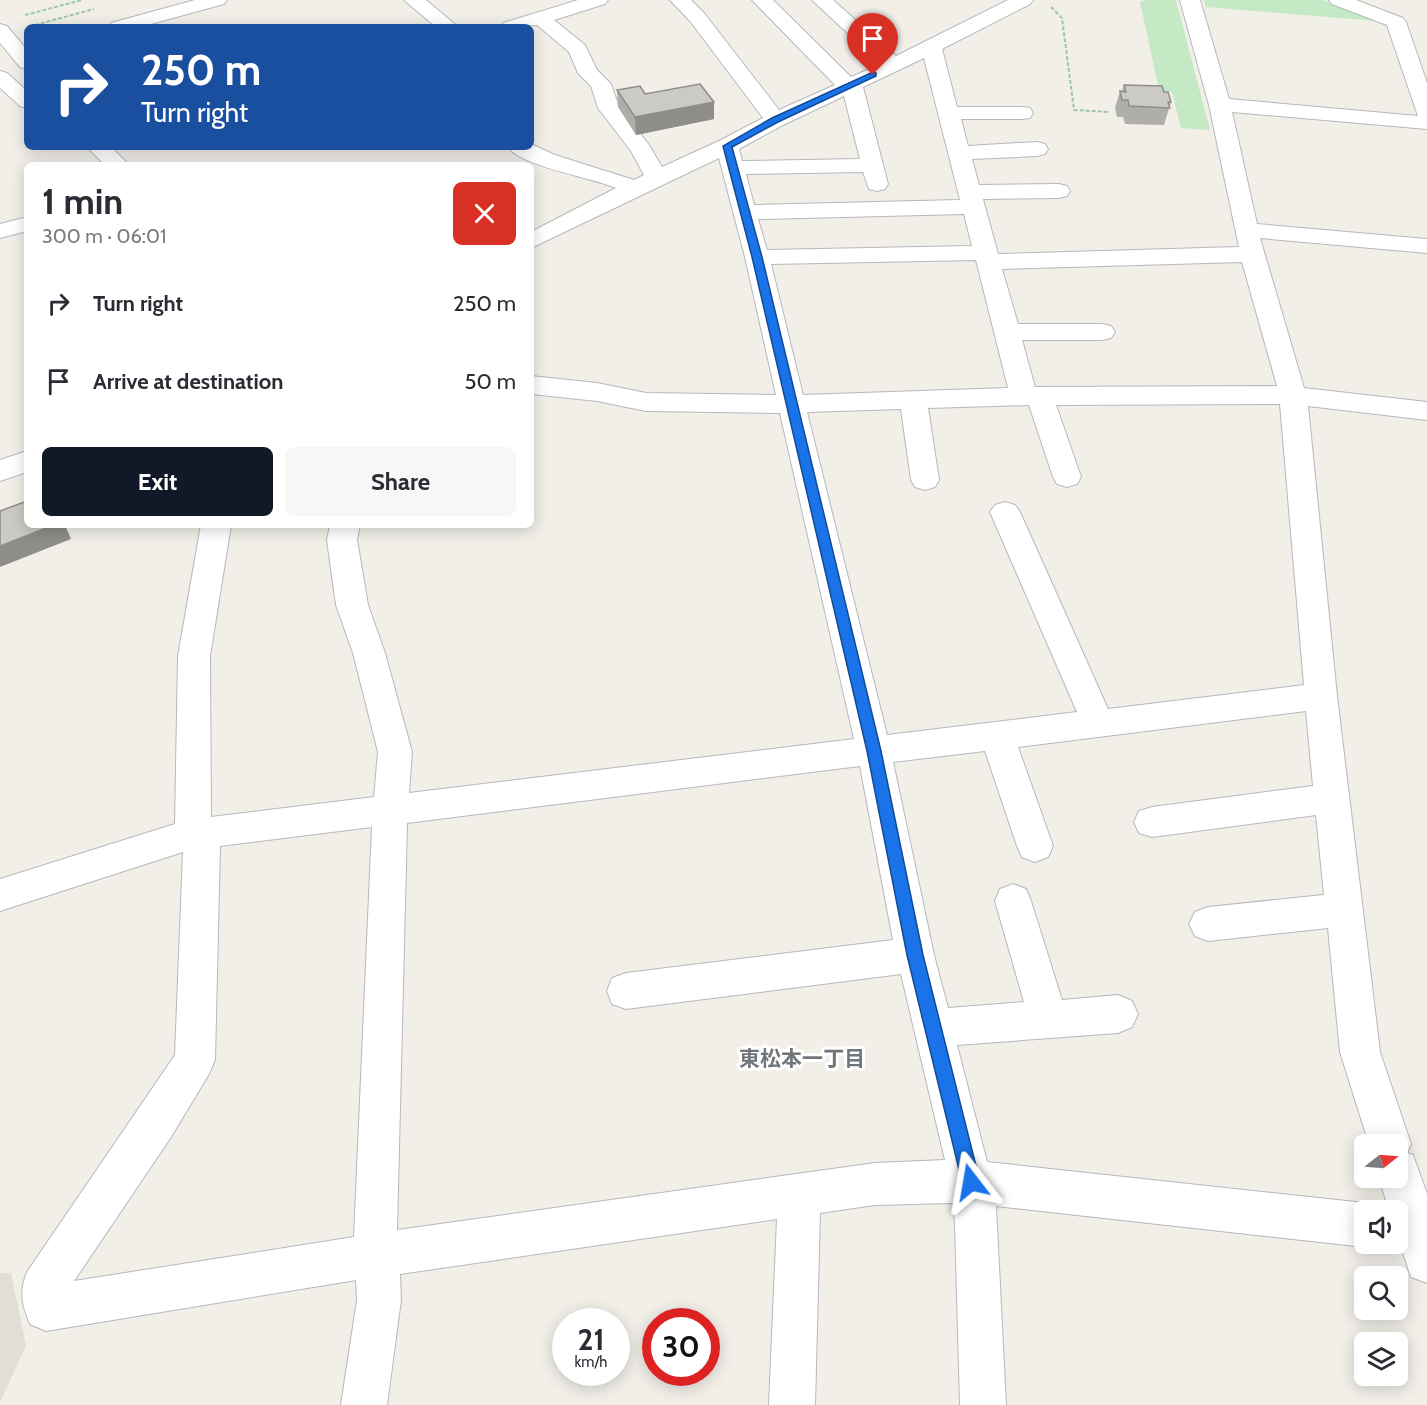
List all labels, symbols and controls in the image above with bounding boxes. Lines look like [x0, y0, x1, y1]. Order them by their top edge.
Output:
pin [847, 13, 898, 75]
icon: arrive [856, 22, 889, 55]
text: 250 m [141, 44, 261, 96]
icon: right [42, 48, 120, 126]
text: Turn right [141, 96, 248, 129]
text: 1 min [42, 179, 123, 223]
button: close [453, 182, 516, 245]
text: 300 m · 06:01 [42, 224, 167, 248]
icon: right [42, 287, 75, 320]
text: Turn right [93, 290, 183, 317]
text: 250 m [453, 290, 516, 317]
icon: arrive [42, 365, 75, 398]
text: Arrive at destination [93, 368, 283, 395]
text: 50 m [464, 368, 516, 395]
button: Exit [42, 447, 273, 516]
button: Share [285, 447, 516, 516]
district label: 東松本一丁目 [739, 1046, 865, 1071]
north arrow [1354, 1134, 1408, 1188]
map controls [1354, 1134, 1408, 1386]
position arrow [939, 1150, 1003, 1214]
button: sound [1354, 1200, 1408, 1254]
button: search [1354, 1266, 1408, 1320]
speed limit sign: 30 [642, 1308, 720, 1386]
text: 21 [578, 1321, 604, 1358]
button: layers [1354, 1332, 1408, 1386]
text: km/h [575, 1353, 607, 1371]

